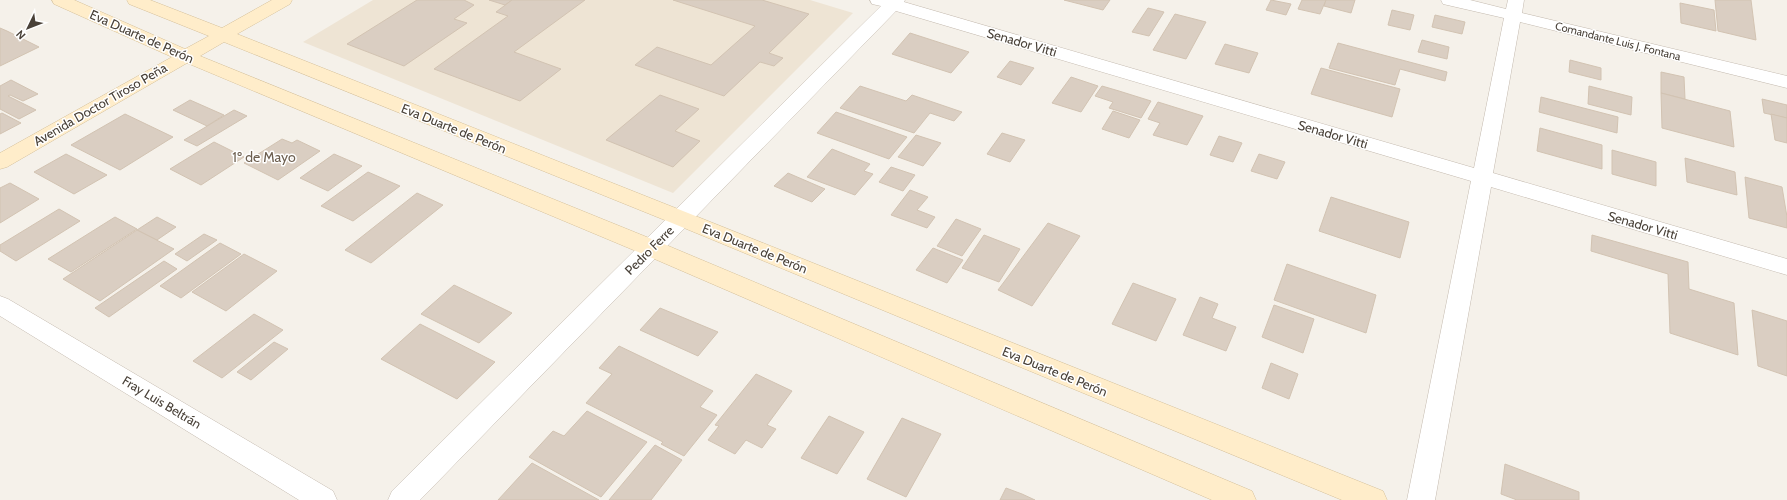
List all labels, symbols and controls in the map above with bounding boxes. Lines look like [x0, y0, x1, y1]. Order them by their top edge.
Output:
street label: Eva Duarte de Perón [88, 6, 196, 66]
north arrow [8, 8, 48, 48]
street label: Comandante Luis J. Fontana [1554, 19, 1683, 64]
street label: Senador Vitti [985, 24, 1059, 60]
text: N [13, 27, 28, 42]
street label: Avenida Doctor Tiroso Peña [30, 59, 170, 149]
street label: Eva Duarte de Perón [399, 100, 509, 156]
street label: Senador Vitti [1296, 116, 1370, 152]
district label: 1º de Mayo [232, 148, 296, 166]
street label: Senador Vitti [1606, 207, 1680, 243]
street label: Eva Duarte de Perón [700, 220, 810, 276]
street label: Pedro Ferre [621, 222, 677, 278]
street label: Eva Duarte de Perón [1000, 343, 1110, 399]
street label: Fray Luis Beltrán [120, 372, 204, 432]

